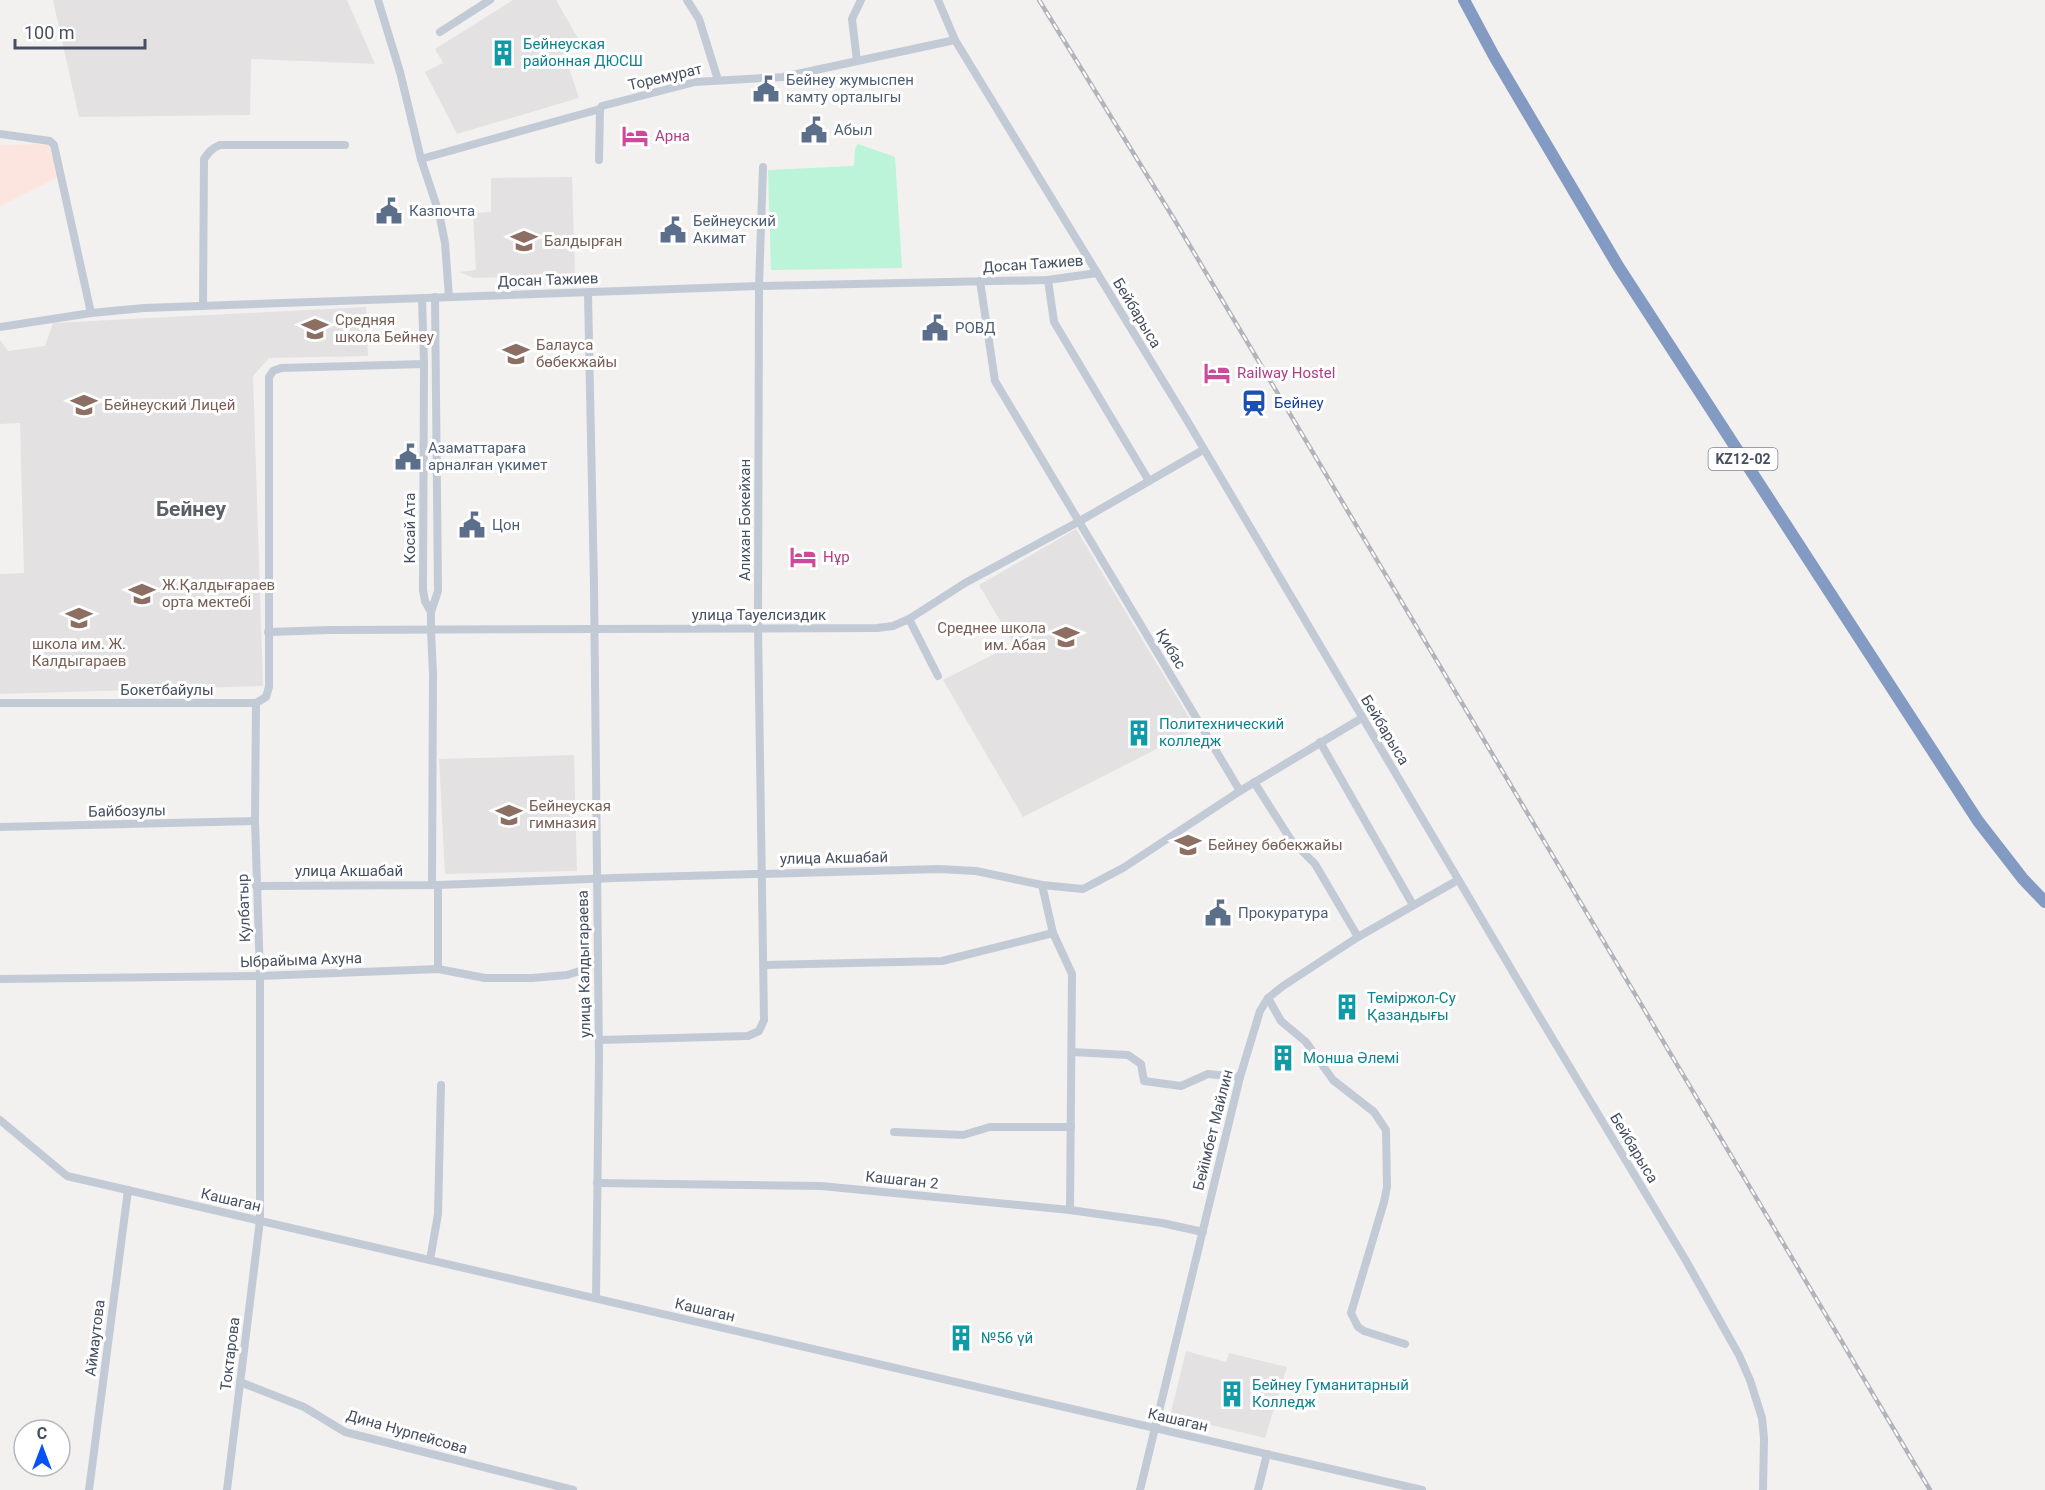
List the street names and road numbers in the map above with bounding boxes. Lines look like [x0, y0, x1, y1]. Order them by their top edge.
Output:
street label: Торемурат [626, 60, 704, 94]
street label: Досан Тажиев [982, 252, 1084, 276]
street label: Досан Тажиев [497, 269, 599, 291]
street label: Бейбарыса [1109, 275, 1165, 351]
road number: KZ12-02 [1708, 448, 1778, 470]
street label: Алихан Бокейхан [736, 459, 754, 581]
street label: Косай Ата [401, 492, 419, 564]
street label: улица Тауелсиздик [692, 606, 826, 624]
street label: Қибас [1152, 626, 1190, 672]
street label: Бокетбайулы [120, 681, 214, 699]
street label: Бейбарыса [1357, 692, 1413, 768]
street label: Байбозулы [88, 801, 166, 821]
street label: улица Акшабай [780, 848, 888, 868]
street label: улица Акшабай [295, 862, 403, 880]
street label: Кулбатыр [234, 873, 254, 943]
street label: улица Калдыгараева [574, 890, 594, 1038]
street label: Ыбрайыма Ахуна [240, 949, 362, 971]
street label: Бейімбет Майлин [1189, 1068, 1237, 1192]
street label: Бейбарыса [1606, 1110, 1662, 1186]
street label: Кашаган 2 [865, 1167, 939, 1193]
street label: Кашаган [199, 1184, 263, 1216]
street label: Кашаган [673, 1294, 737, 1326]
street label: Аймаутова [81, 1299, 109, 1377]
street label: Токтарова [217, 1316, 243, 1392]
street label: Кашаган [1146, 1404, 1210, 1436]
street label: Дина Нурпейсова [344, 1406, 470, 1458]

